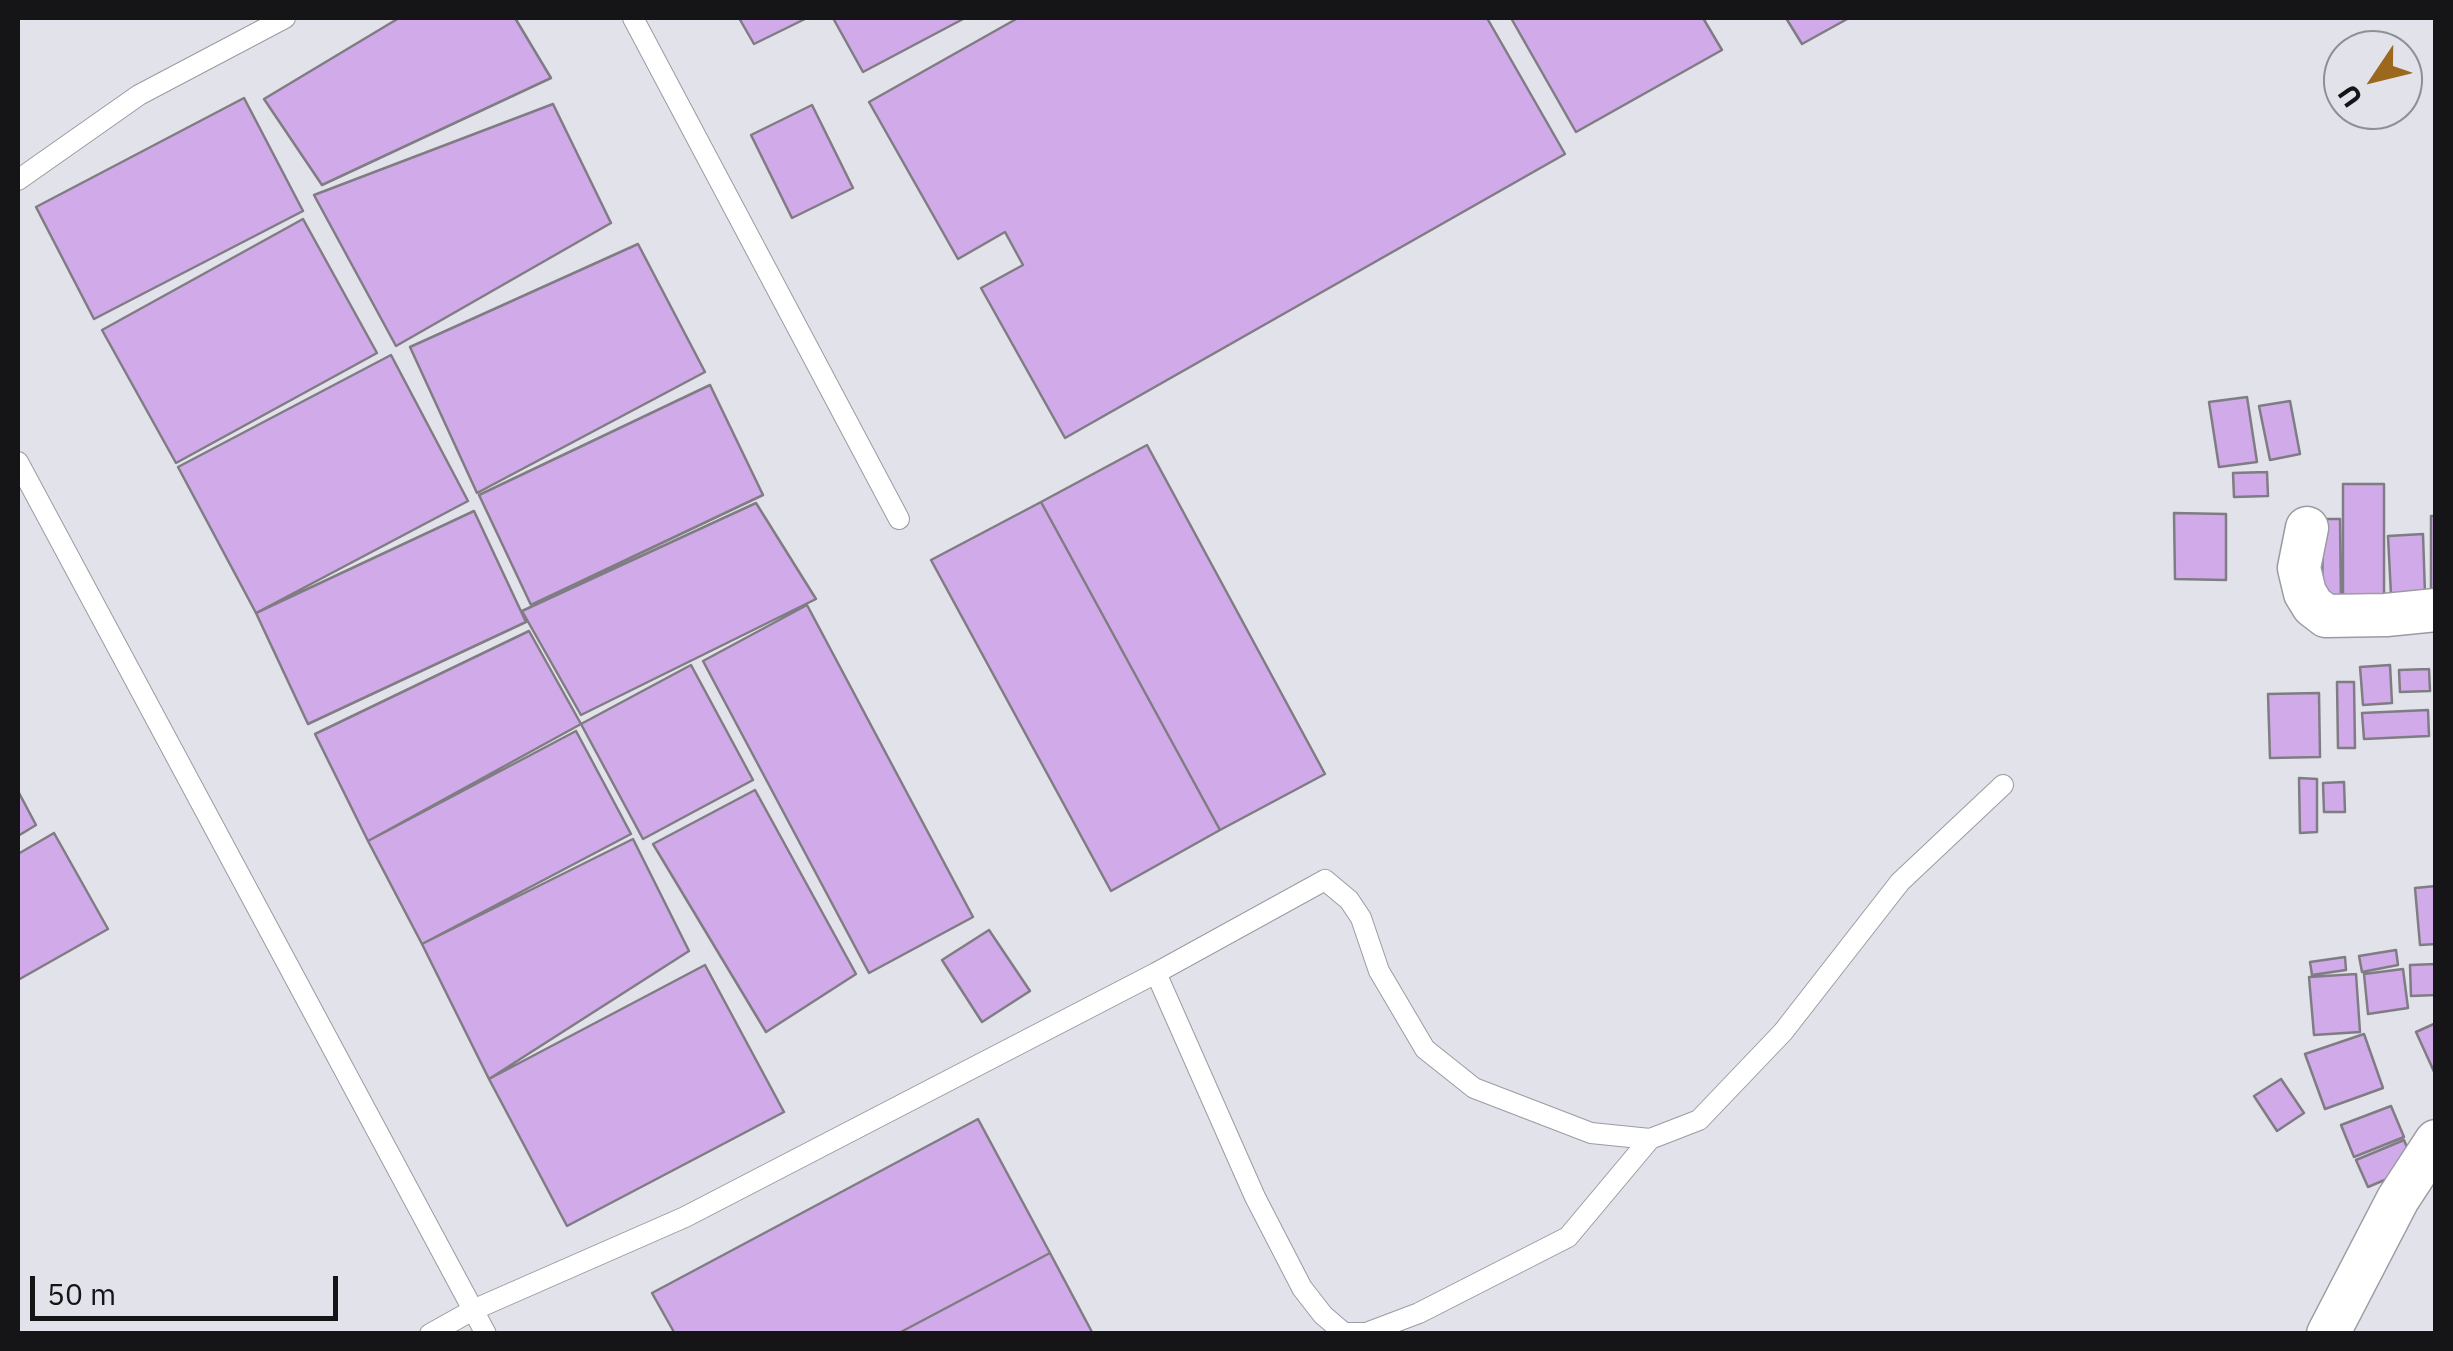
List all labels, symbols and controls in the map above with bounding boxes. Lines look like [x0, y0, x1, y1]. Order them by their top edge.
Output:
north arrow [2323, 30, 2423, 130]
text: U [2329, 78, 2370, 115]
scale bar [35, 1256, 342, 1318]
text: 50 m [47, 1274, 116, 1313]

